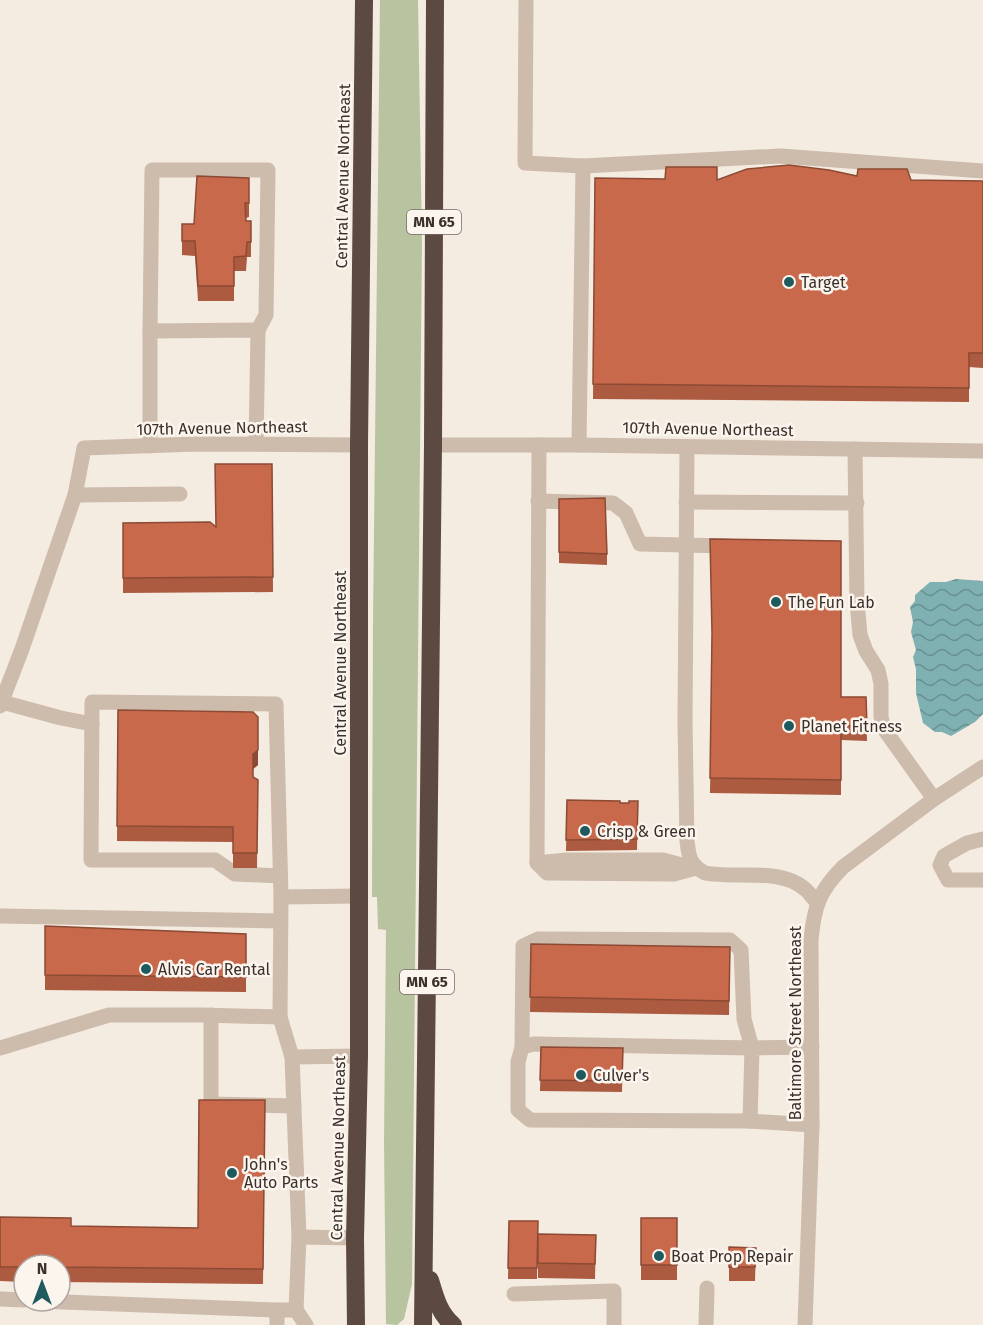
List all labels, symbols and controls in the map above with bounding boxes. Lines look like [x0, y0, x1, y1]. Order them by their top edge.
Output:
street label: Central Avenue Northeast [332, 83, 354, 269]
road number: MN 65 [407, 210, 461, 234]
place label: Target [801, 273, 846, 292]
marker: Target [782, 275, 796, 289]
street label: 107th Avenue Northeast [136, 417, 308, 439]
street label: 107th Avenue Northeast [622, 418, 794, 440]
street label: Central Avenue Northeast [331, 570, 350, 755]
place label: The Fun Lab [788, 593, 875, 612]
marker: The Fun Lab [769, 595, 783, 609]
place label: Planet Fitness [801, 717, 902, 736]
marker: Planet Fitness [782, 719, 796, 733]
place label: Crisp & Green [597, 822, 696, 841]
marker: Crisp & Green [578, 824, 592, 838]
street label: Baltimore Street Northeast [786, 925, 805, 1120]
place label: Alvis Car Rental [158, 960, 270, 979]
marker: Alvis Car Rental [139, 962, 153, 976]
road number: MN 65 [400, 970, 454, 994]
street label: Central Avenue Northeast [327, 1055, 349, 1241]
place label: Culver's [593, 1066, 649, 1085]
marker: Culver's [574, 1068, 588, 1082]
place label: John's Auto Parts [244, 1155, 318, 1192]
marker: John's Auto Parts [225, 1166, 239, 1180]
place label: Boat Prop Repair [671, 1247, 794, 1266]
marker: Boat Prop Repair [652, 1249, 666, 1263]
north arrow [12, 1253, 72, 1313]
text: N [37, 1259, 47, 1278]

